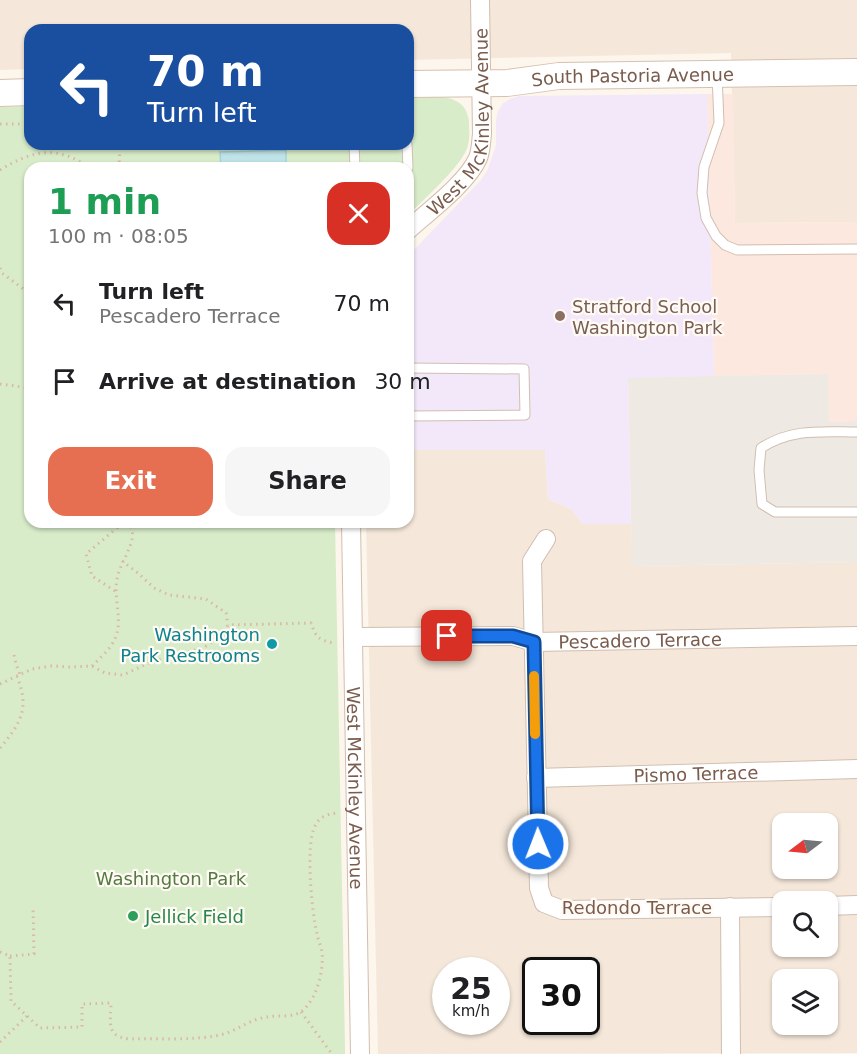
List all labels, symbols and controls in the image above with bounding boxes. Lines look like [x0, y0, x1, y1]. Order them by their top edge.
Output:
street label: West McKinley Avenue [423, 28, 493, 219]
text: 70 m [147, 47, 264, 96]
icon: left [48, 48, 126, 126]
street label: South Pastoria Avenue [530, 63, 734, 90]
text: Turn left [147, 97, 257, 128]
text: 1 min [48, 181, 161, 222]
button: close [327, 182, 390, 245]
text: 100 m · 08:05 [48, 224, 189, 248]
text: Turn left [99, 279, 204, 304]
icon: left [48, 287, 81, 320]
text: 70 m [334, 291, 390, 316]
place label: Stratford School Washington Park [572, 296, 723, 338]
text: Pescadero Terrace [99, 304, 280, 328]
marker: Stratford School Washington Park [553, 309, 567, 323]
icon: arrive [48, 365, 81, 398]
text: Arrive at destination [99, 369, 356, 394]
text: 30 m [374, 369, 431, 394]
button: Exit [48, 447, 213, 516]
button: Share [225, 447, 390, 516]
pin [421, 610, 472, 661]
icon: arrive [430, 619, 463, 652]
place label: Washington Park Restrooms [120, 624, 260, 666]
street label: Pescadero Terrace [558, 628, 722, 652]
marker: Washington Park Restrooms [265, 637, 279, 651]
street label: West McKinley Avenue [343, 686, 368, 890]
street label: Pismo Terrace [633, 761, 759, 786]
position arrow [506, 812, 570, 876]
north arrow [772, 813, 838, 879]
map controls [772, 813, 838, 1035]
park label: Washington Park [96, 868, 247, 889]
button: search [772, 891, 838, 957]
street label: Redondo Terrace [562, 897, 712, 918]
place label: Jellick Field [144, 906, 244, 927]
marker: Jellick Field [126, 909, 140, 923]
speed limit sign: 30 [522, 957, 600, 1035]
button: layers [772, 969, 838, 1035]
text: 25 [450, 971, 492, 1006]
text: km/h [452, 1002, 490, 1020]

